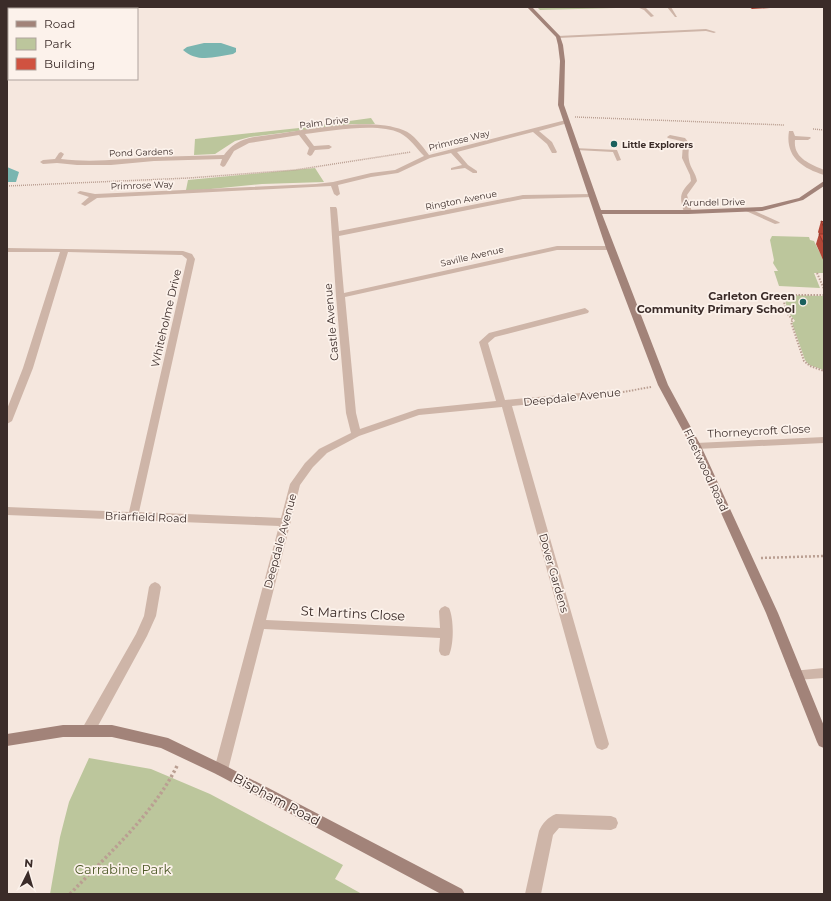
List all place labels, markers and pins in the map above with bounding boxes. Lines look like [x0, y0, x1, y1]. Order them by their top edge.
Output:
marker: Little Explorers [609, 139, 619, 149]
place label: Little Explorers [622, 139, 693, 150]
place label: Carleton Green Community Primary School [637, 289, 795, 316]
marker: Carleton Green Community Primary School [798, 297, 808, 307]

